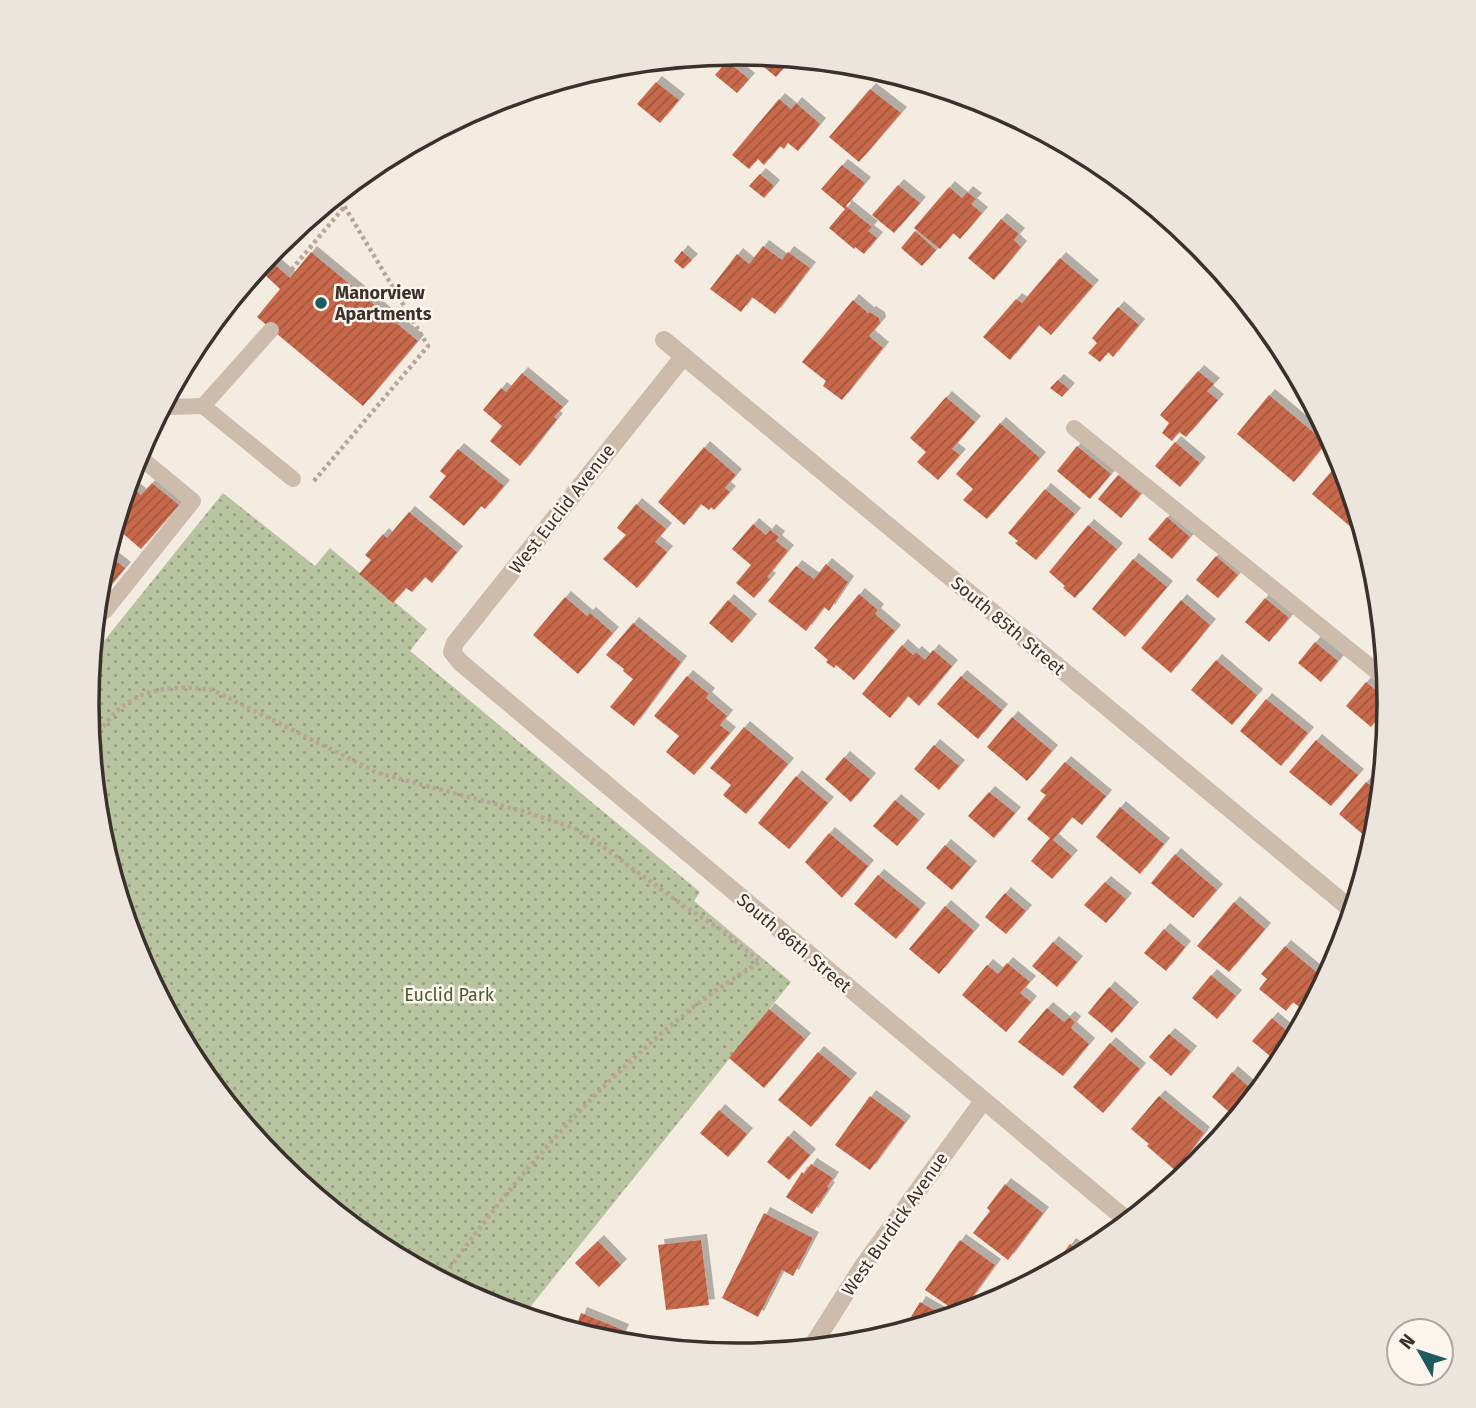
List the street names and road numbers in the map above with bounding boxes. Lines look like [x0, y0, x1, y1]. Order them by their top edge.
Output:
street label: West Euclid Avenue [505, 440, 619, 578]
street label: South 85th Street [947, 572, 1070, 680]
street label: South 86th Street [732, 889, 856, 998]
street label: West Burdick Avenue [837, 1148, 953, 1300]

